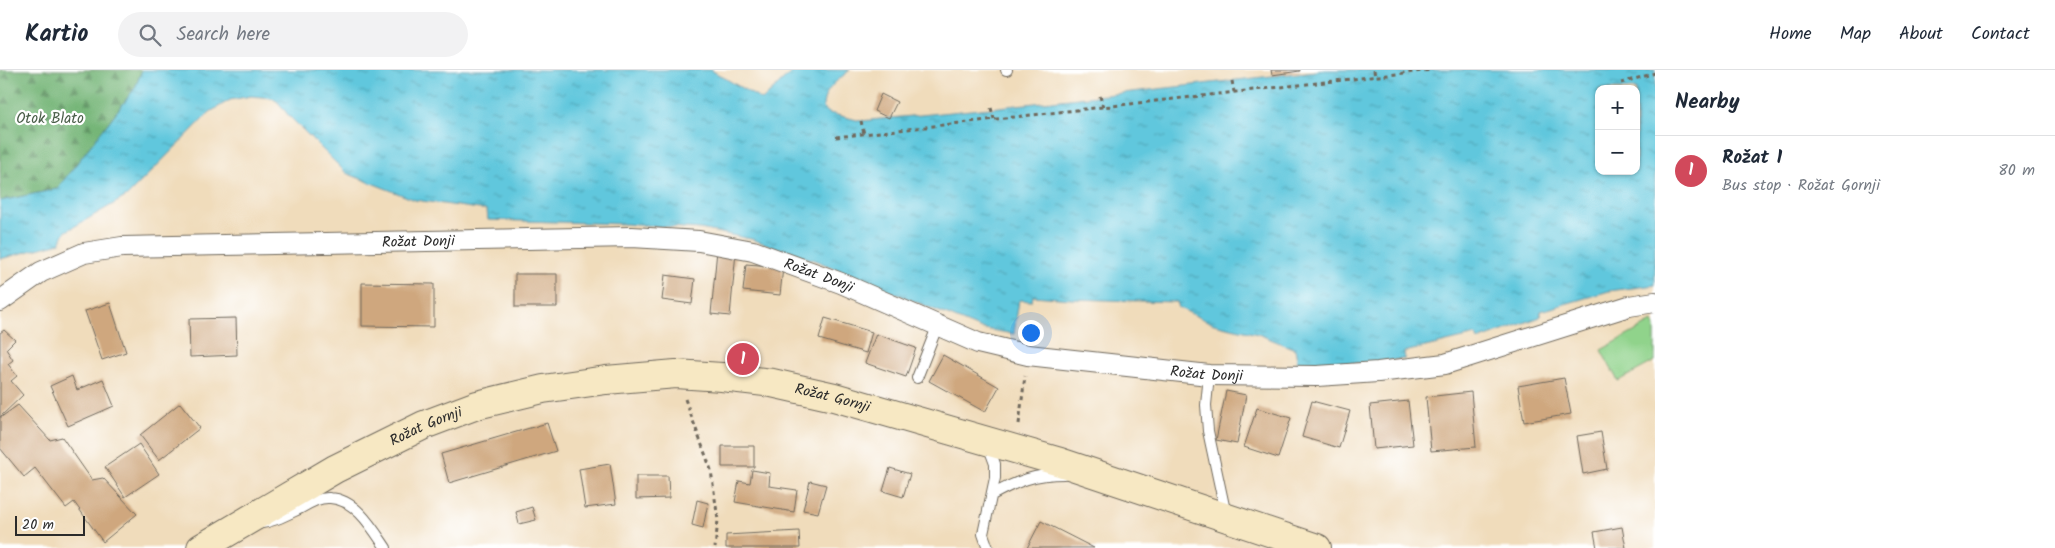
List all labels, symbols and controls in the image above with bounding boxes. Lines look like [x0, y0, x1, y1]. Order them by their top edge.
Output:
search box [118, 12, 468, 57]
text: Kartio [25, 15, 88, 54]
text: Search here [176, 20, 270, 50]
text: Home [1769, 20, 1812, 49]
text: Map [1840, 20, 1871, 49]
text: About [1899, 20, 1943, 49]
text: Contact [1971, 20, 2030, 49]
icon: search [136, 21, 164, 49]
map controls [1595, 85, 1640, 175]
button: + [1595, 85, 1640, 130]
text: Nearby [1675, 86, 1740, 119]
park label: Otok Blato [16, 107, 84, 131]
button: − [1595, 130, 1640, 175]
text: Rožat 1 [1722, 143, 1782, 173]
text: 1 [1689, 158, 1693, 183]
text: 80 m [1998, 158, 2035, 183]
text: Bus stop · Rožat Gornji [1722, 173, 1880, 198]
street label: Rožat Donji [382, 229, 456, 255]
street label: Rožat Donji [780, 252, 859, 301]
your location [1018, 320, 1044, 346]
pin: 1 [727, 340, 759, 378]
street label: Rožat Donji [1169, 360, 1244, 388]
street label: Rožat Gornji [792, 377, 874, 420]
street label: Rožat Gornji [386, 400, 467, 453]
scale bar [15, 513, 85, 536]
text: 20 m [22, 514, 54, 536]

